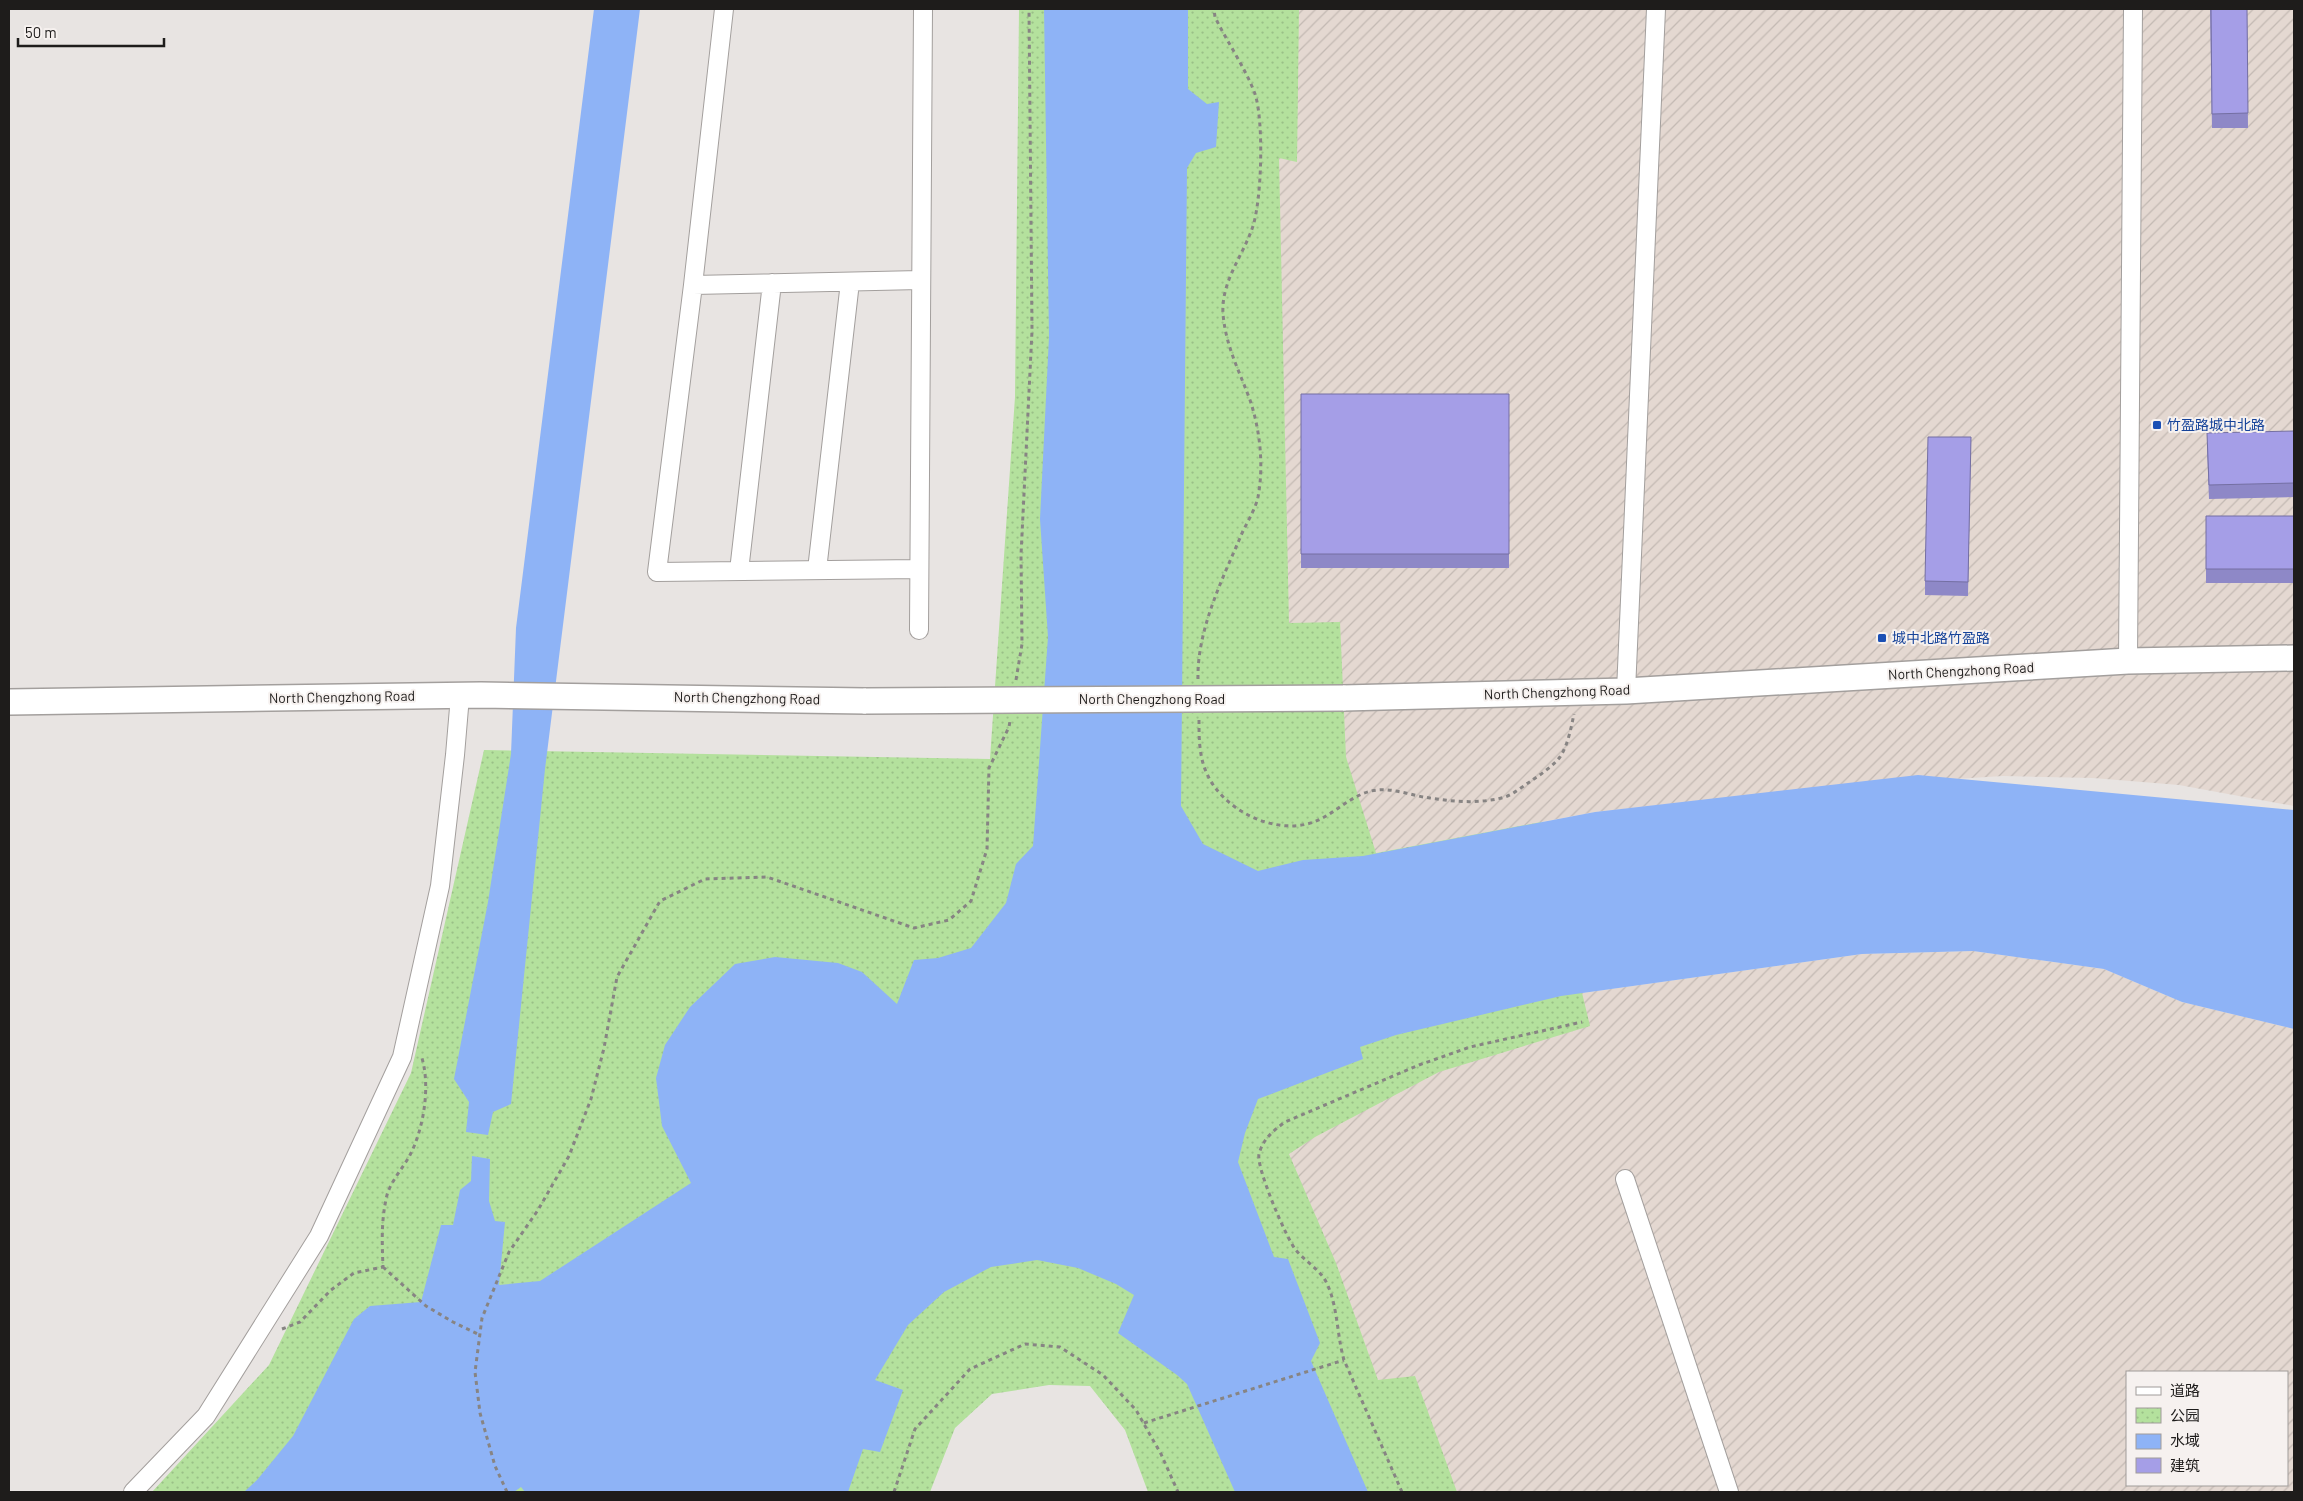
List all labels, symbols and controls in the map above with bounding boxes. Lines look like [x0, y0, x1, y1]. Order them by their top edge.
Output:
scale bar [18, 15, 164, 47]
text: 50 m [25, 23, 57, 41]
place label: 竹盈路城中北路 [2167, 416, 2265, 433]
marker: 竹盈路城中北路 [2151, 419, 2163, 431]
place label: 城中北路竹盈路 [1892, 629, 1990, 646]
marker: 城中北路竹盈路 [1876, 632, 1888, 644]
street label: North Chengzhong Road [1887, 658, 2035, 683]
street label: North Chengzhong Road [1484, 680, 1630, 703]
street label: North Chengzhong Road [269, 687, 415, 706]
street label: North Chengzhong Road [674, 688, 820, 707]
street label: North Chengzhong Road [1079, 690, 1225, 707]
legend [2126, 1371, 2288, 1486]
text: 道路 [2170, 1381, 2200, 1399]
text: 公园 [2170, 1406, 2200, 1424]
text: 水域 [2170, 1431, 2200, 1449]
text: 建筑 [2170, 1456, 2200, 1474]

